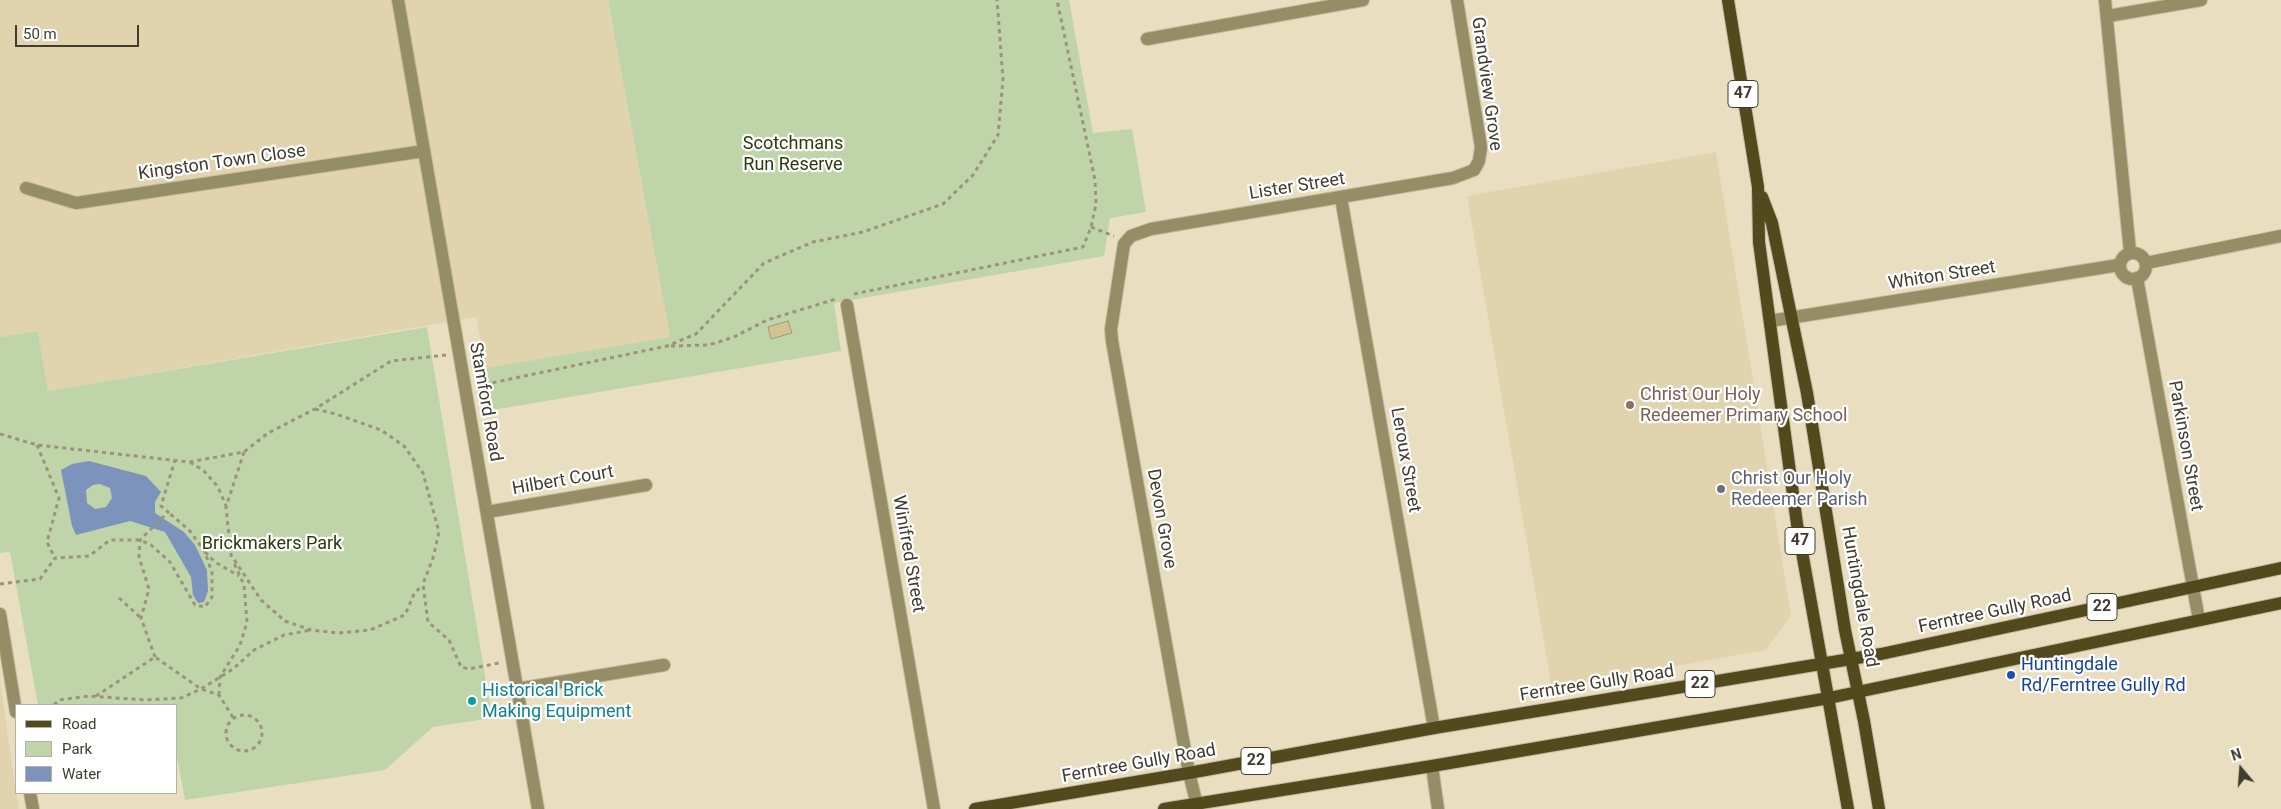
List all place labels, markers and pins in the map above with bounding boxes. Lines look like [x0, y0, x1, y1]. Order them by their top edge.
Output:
place label: Christ Our Holy Redeemer Primary School [1640, 384, 1847, 426]
marker: Christ Our Holy Redeemer Primary School [1624, 399, 1636, 411]
place label: Christ Our Holy Redeemer Parish [1731, 468, 1868, 510]
marker: Christ Our Holy Redeemer Parish [1715, 483, 1727, 495]
place label: Huntingdale Rd/Ferntree Gully Rd [2021, 654, 2186, 696]
marker: Huntingdale Rd/Ferntree Gully Rd [2005, 669, 2017, 681]
place label: Historical Brick Making Equipment [482, 680, 631, 722]
marker: Historical Brick Making Equipment [466, 695, 478, 707]

